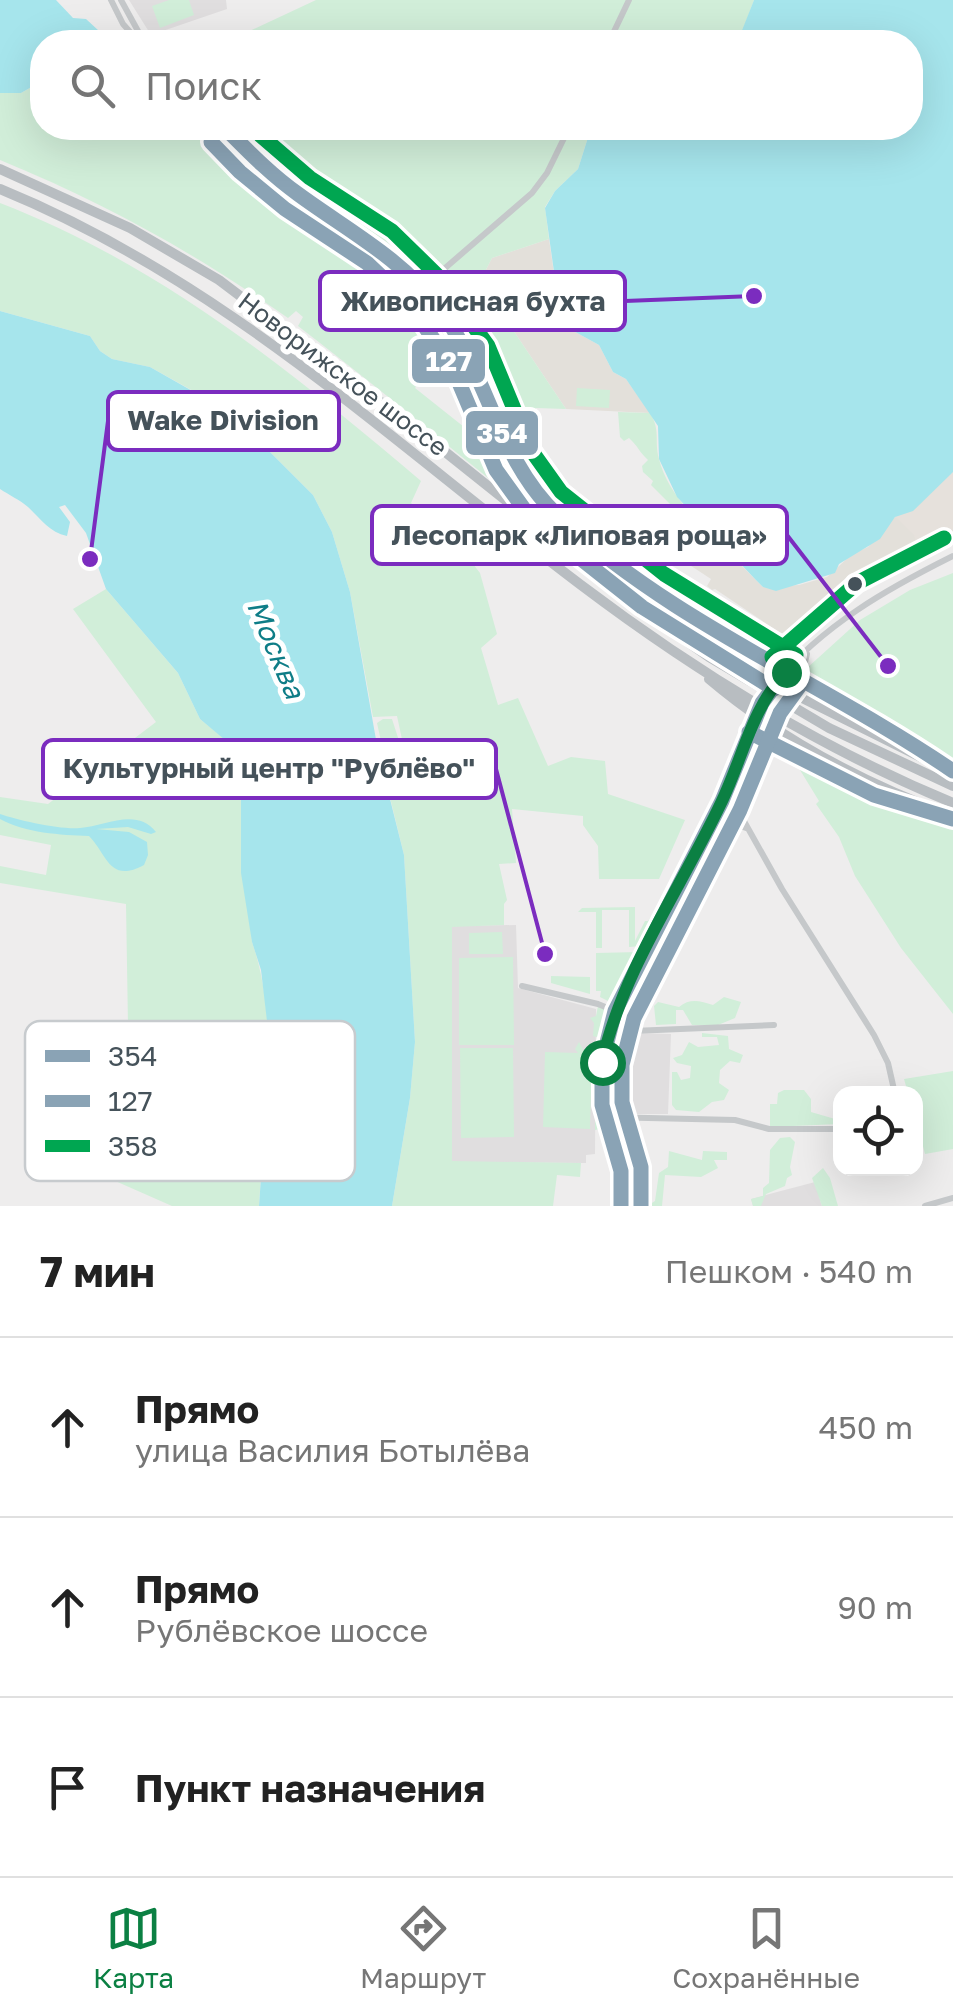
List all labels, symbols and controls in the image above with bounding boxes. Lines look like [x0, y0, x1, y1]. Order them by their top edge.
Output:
search box [30, 30, 923, 140]
icon: search [65, 58, 120, 113]
text: Поиск [145, 63, 262, 108]
callout: Живописная бухта [320, 272, 625, 330]
text: Живописная бухта [340, 284, 606, 317]
street label: Новорижское шоссе [233, 285, 454, 462]
line badge: 127 [410, 337, 487, 385]
text: 127 [426, 344, 472, 377]
callout: Wake Division [108, 392, 339, 450]
text: Wake Division [127, 403, 319, 436]
line badge: 354 [464, 409, 540, 457]
text: 354 [476, 416, 528, 449]
callout: Лесопарк «Липовая роща» [372, 506, 787, 564]
text: Лесопарк «Липовая роща» [391, 518, 767, 551]
unlabelled marker [845, 574, 865, 594]
water label: Москва [241, 595, 312, 704]
route end [764, 650, 810, 696]
callout: Культурный центр "Рублёво" [43, 740, 496, 798]
text: Культурный центр "Рублёво" [63, 751, 475, 784]
legend [25, 1021, 355, 1181]
text: 354 [108, 1039, 158, 1072]
route start [580, 1040, 626, 1086]
text: 127 [108, 1084, 153, 1117]
map controls [833, 1086, 923, 1176]
button: locate [833, 1086, 923, 1176]
text: 358 [108, 1129, 158, 1162]
text: 7 мин [40, 1246, 155, 1296]
text: Пешком · 540 m [665, 1252, 913, 1290]
text: Прямо [135, 1386, 259, 1431]
icon: ahead [40, 1400, 95, 1455]
text: 450 m [819, 1408, 913, 1446]
text: улица Василия Ботылёва [135, 1431, 530, 1469]
text: Прямо [135, 1566, 259, 1611]
icon: ahead [40, 1580, 95, 1635]
text: 90 m [837, 1588, 913, 1626]
text: Рублёвское шоссе [135, 1611, 428, 1649]
icon: arrive [40, 1760, 95, 1815]
text: Пункт назначения [135, 1765, 485, 1810]
tab: Карта [93, 1901, 174, 1994]
tab: Маршрут [360, 1901, 486, 1994]
tab: Сохранённые [672, 1901, 860, 1994]

